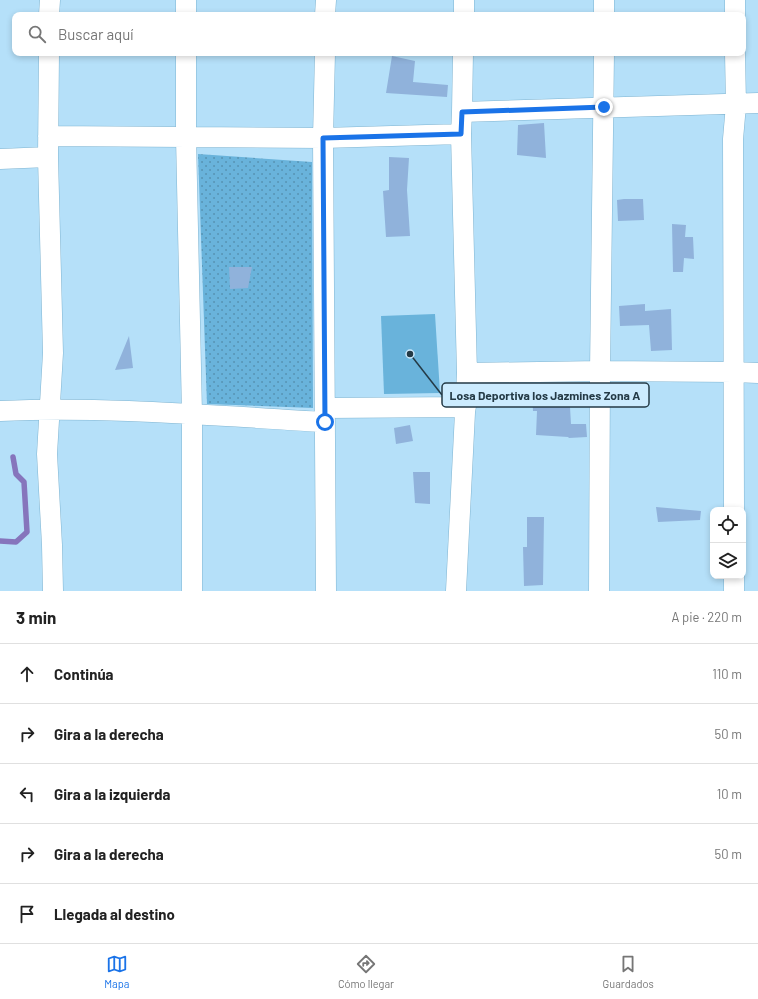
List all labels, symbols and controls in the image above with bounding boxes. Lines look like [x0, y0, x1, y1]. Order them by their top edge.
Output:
search box [12, 12, 746, 56]
icon: search [26, 23, 48, 45]
text: Buscar aquí [58, 25, 134, 43]
route end [595, 98, 613, 116]
callout: Losa Deportiva los Jazmines Zona A [442, 383, 649, 407]
text: Losa Deportiva los Jazmines Zona A [450, 388, 640, 402]
route start [316, 413, 334, 431]
map controls [710, 507, 746, 579]
button: locate [710, 507, 746, 543]
button: layers [710, 543, 746, 579]
text: 3 min [16, 607, 56, 627]
text: A pie · 220 m [672, 609, 742, 625]
icon: ahead [16, 663, 38, 685]
text: Continúa [54, 665, 114, 683]
text: 110 m [712, 666, 742, 682]
icon: right [16, 723, 38, 745]
text: Gira a la derecha [54, 725, 164, 743]
text: 50 m [715, 726, 742, 742]
icon: left [16, 783, 38, 805]
text: Gira a la izquierda [54, 785, 170, 803]
text: 10 m [717, 786, 742, 802]
icon: right [16, 843, 38, 865]
text: Gira a la derecha [54, 845, 164, 863]
text: 50 m [715, 846, 742, 862]
icon: arrive [16, 903, 38, 925]
text: Llegada al destino [54, 905, 175, 923]
tab: Mapa [104, 953, 129, 990]
tab: Cómo llegar [338, 953, 394, 990]
tab: Guardados [603, 953, 654, 990]

